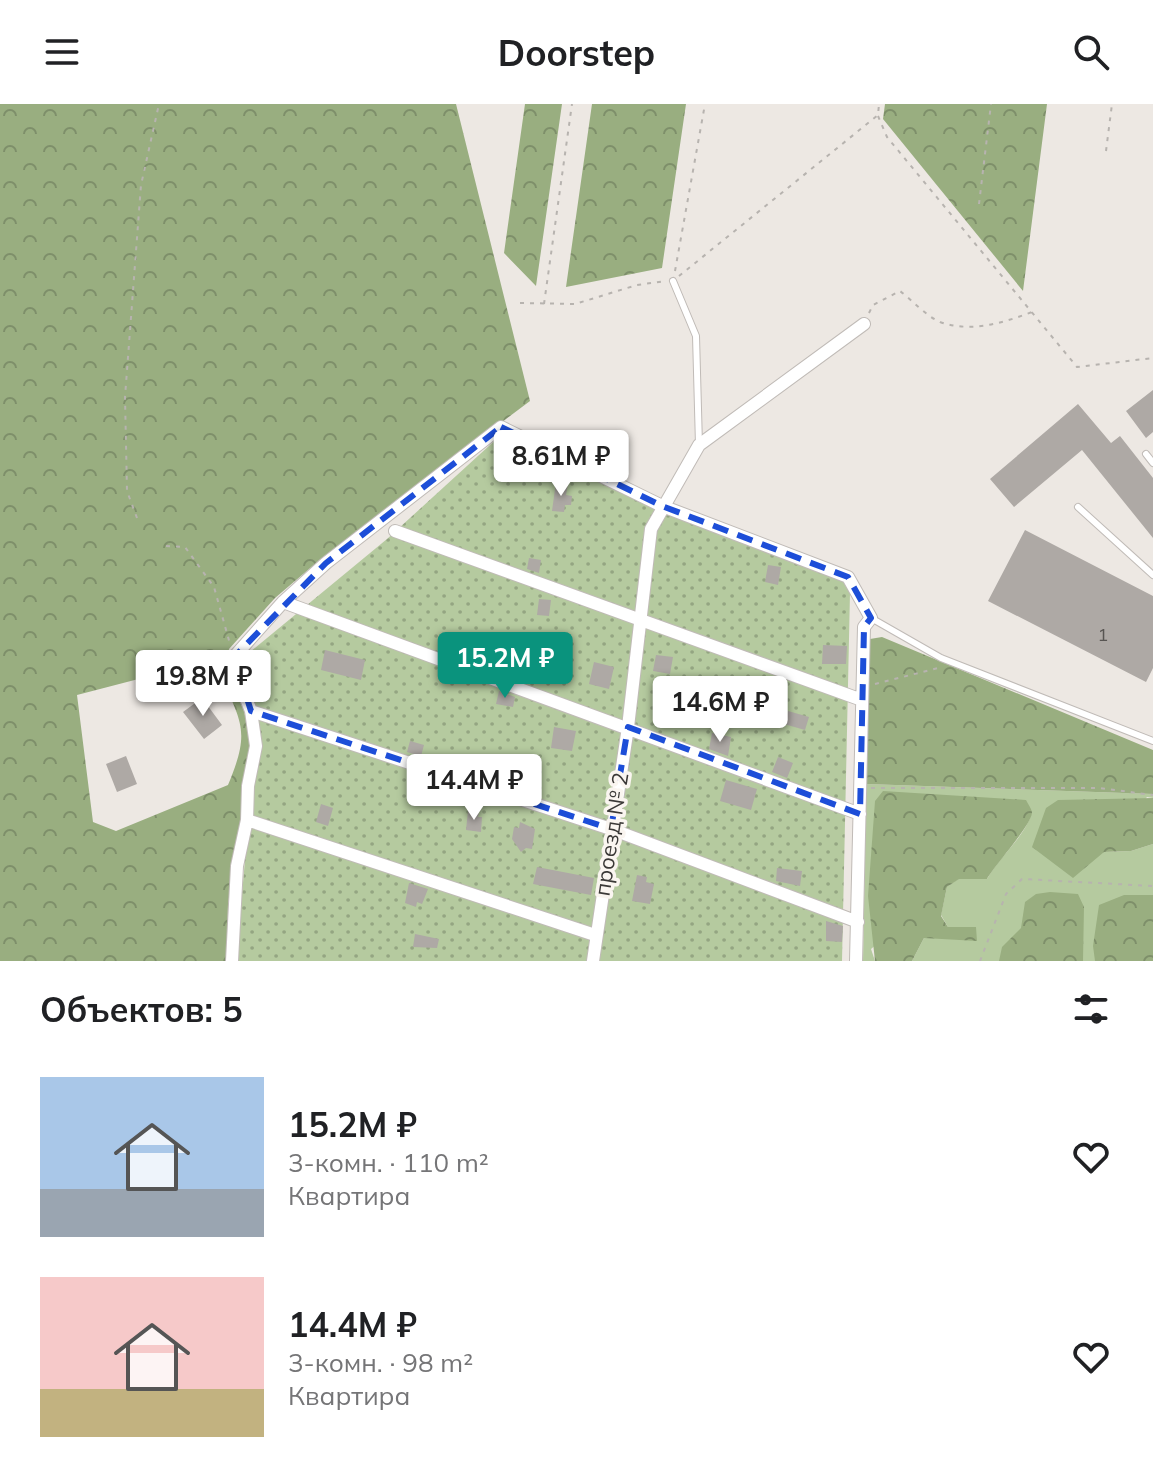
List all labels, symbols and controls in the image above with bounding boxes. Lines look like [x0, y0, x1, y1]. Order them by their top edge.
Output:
icon: menu [40, 30, 84, 74]
text: Doorstep [498, 30, 655, 75]
icon: search [1069, 30, 1113, 74]
pin: 8.61M ₽ [487, 430, 635, 498]
text: 8.61M ₽ [512, 439, 610, 472]
house number: 1 [1098, 623, 1108, 646]
pin: 15.2M ₽ [431, 632, 579, 700]
text: 15.2M ₽ [456, 641, 554, 674]
pin: 19.8M ₽ [129, 650, 277, 718]
text: 19.8M ₽ [154, 659, 252, 692]
pin: 14.6M ₽ [646, 676, 794, 744]
text: 14.6M ₽ [671, 685, 769, 718]
pin: 14.4M ₽ [400, 754, 548, 822]
text: 14.4M ₽ [425, 763, 523, 796]
street label: проезд № 2 [587, 770, 635, 898]
icon: filters [1069, 987, 1113, 1031]
text: Объектов: 5 [40, 988, 243, 1031]
text: 15.2M ₽ [288, 1103, 417, 1146]
icon: home [104, 1109, 200, 1205]
icon: heart [1069, 1135, 1113, 1179]
text: 3-комн. · 110 m² [288, 1146, 489, 1179]
text: Квартира [288, 1179, 410, 1212]
text: 14.4M ₽ [288, 1303, 417, 1346]
icon: home [104, 1309, 200, 1405]
icon: heart [1069, 1335, 1113, 1379]
text: 3-комн. · 98 m² [288, 1346, 473, 1379]
text: Квартира [288, 1379, 410, 1412]

